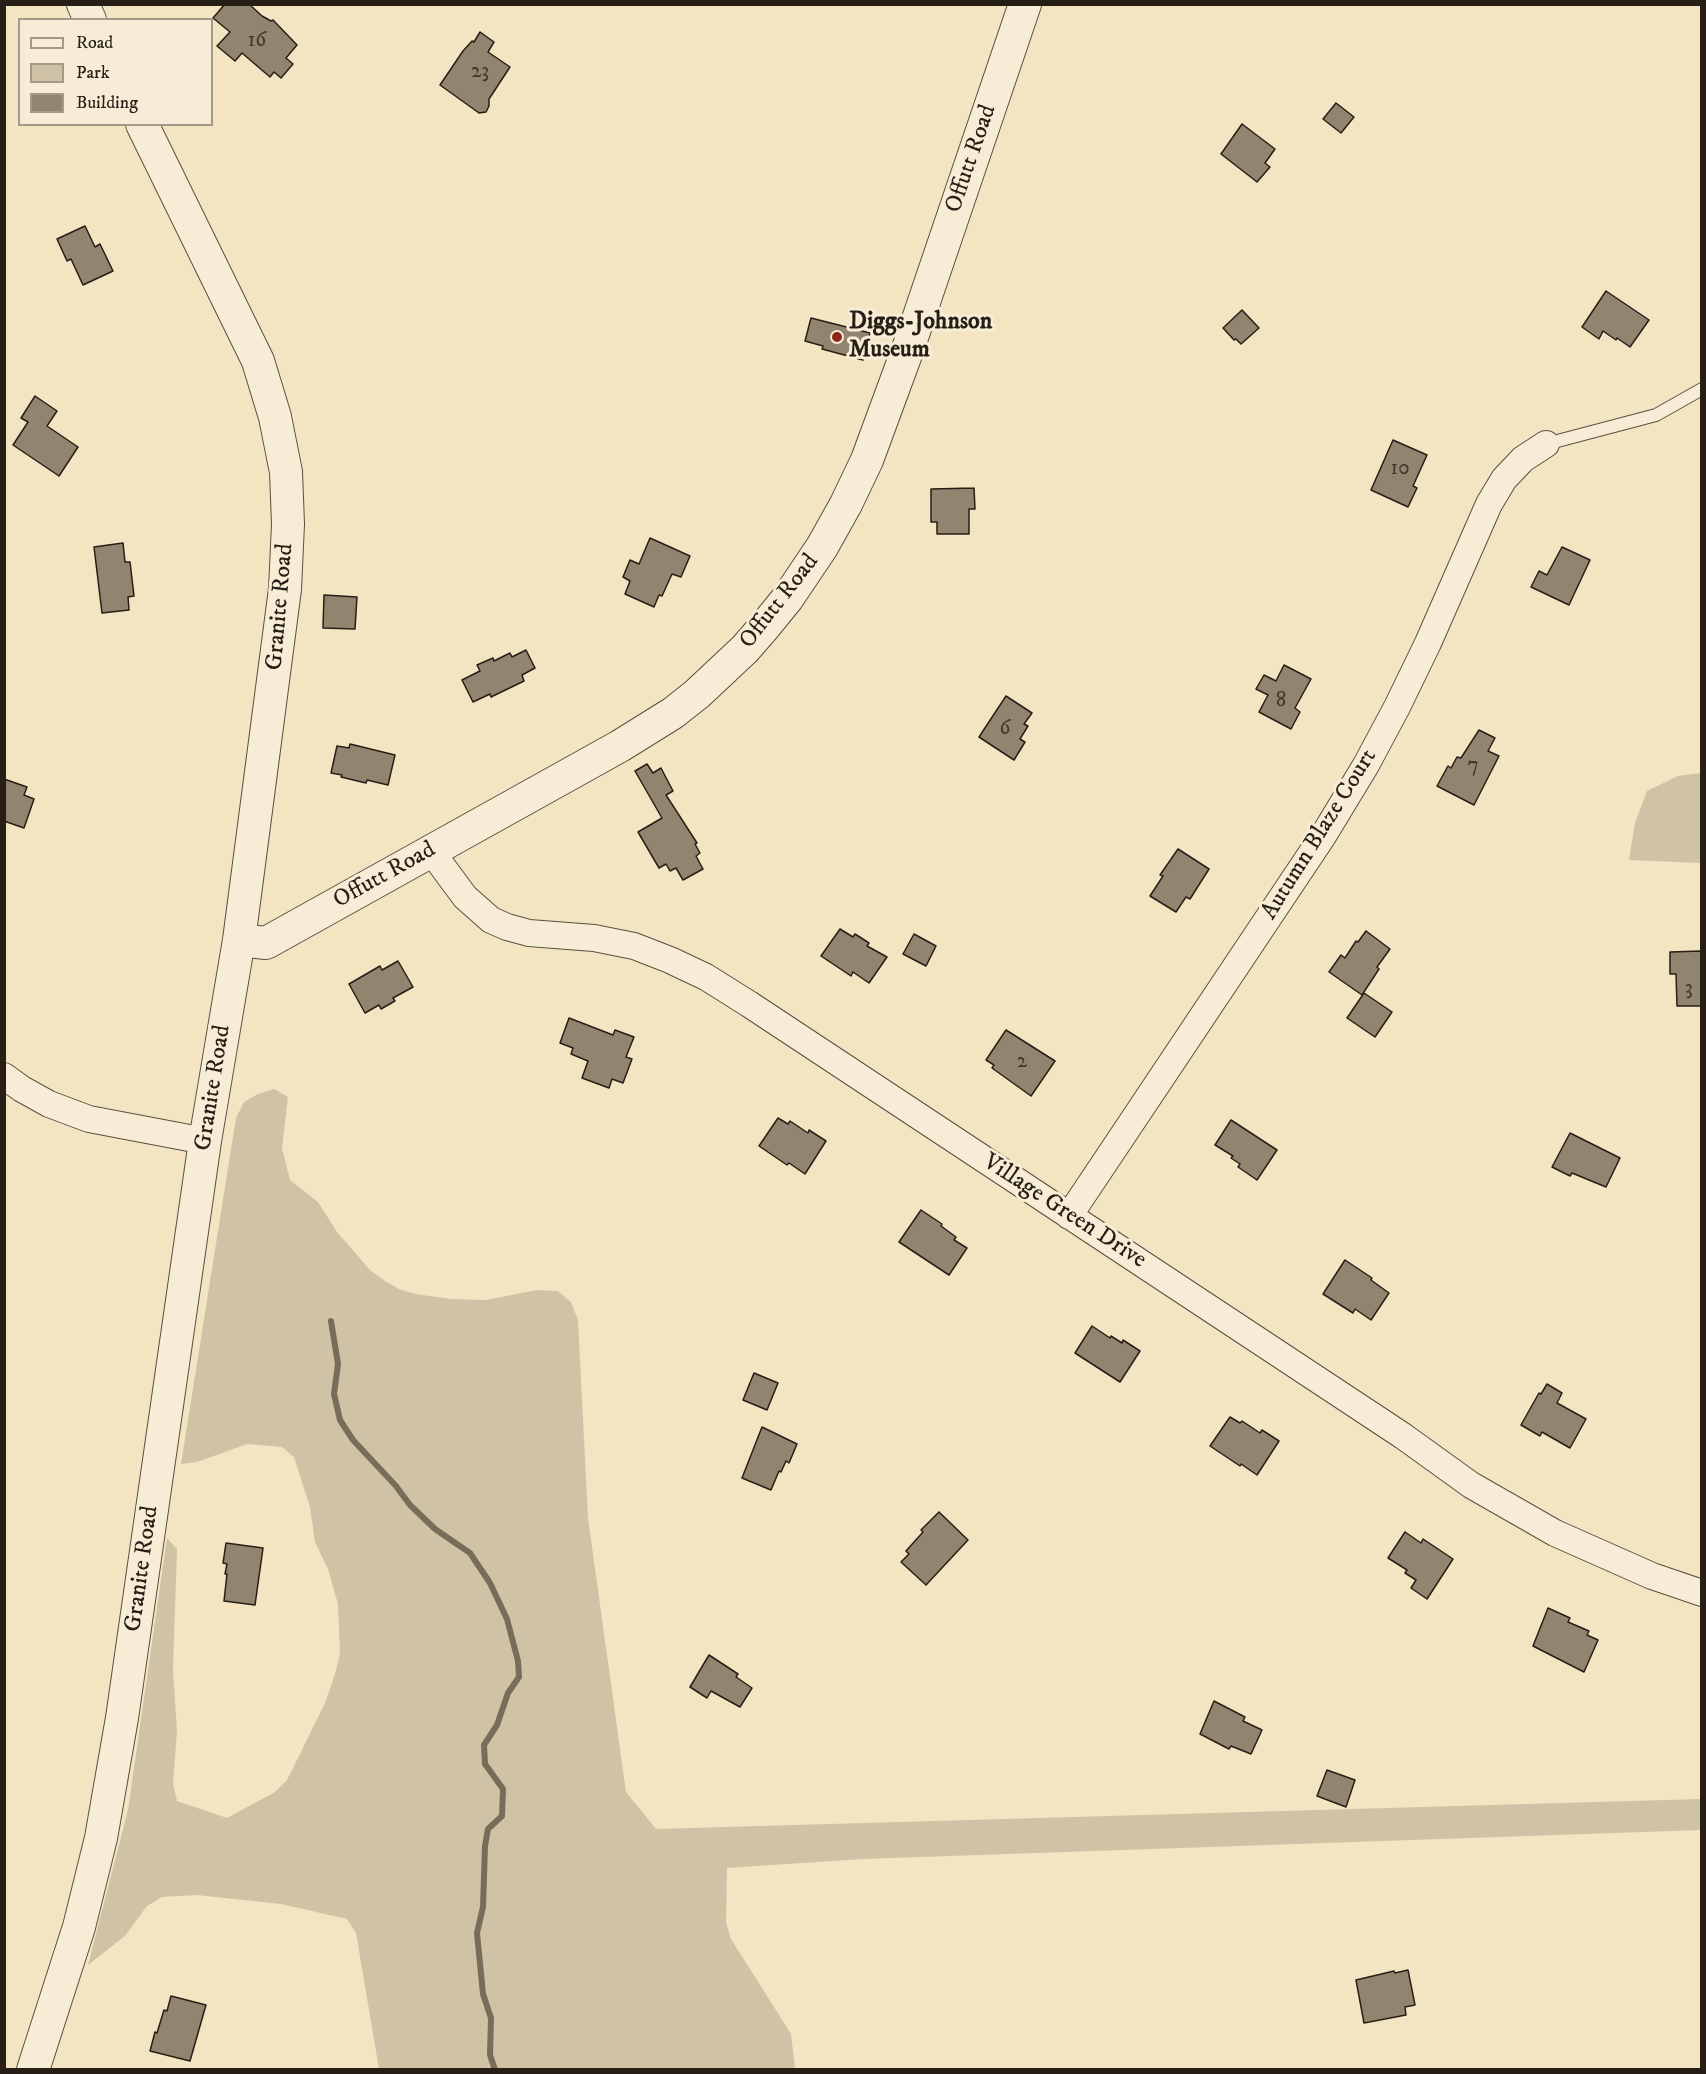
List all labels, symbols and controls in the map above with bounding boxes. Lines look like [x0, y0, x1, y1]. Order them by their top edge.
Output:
legend [18, 18, 213, 126]
house number: 16 [248, 29, 266, 55]
text: Road [76, 32, 113, 54]
house number: 23 [471, 60, 489, 86]
text: Park [76, 62, 110, 84]
text: Building [76, 92, 138, 114]
street label: Offutt Road [940, 101, 1004, 217]
place label: Diggs-Johnson Museum [849, 309, 992, 365]
marker: Diggs-Johnson Museum [830, 330, 844, 344]
house number: 10 [1391, 457, 1409, 483]
street label: Granite Road [261, 542, 301, 672]
street label: Offutt Road [734, 549, 826, 655]
house number: 8 [1276, 689, 1286, 715]
house number: 6 [1000, 717, 1010, 743]
street label: Autumn Blaze Court [1256, 744, 1384, 926]
house number: 7 [1467, 754, 1479, 780]
street label: Offutt Road [329, 836, 441, 916]
house number: 3 [1685, 977, 1693, 1003]
street label: Granite Road [190, 1023, 238, 1153]
house number: 2 [1017, 1050, 1027, 1076]
street label: Village Green Drive [977, 1148, 1151, 1276]
street label: Granite Road [120, 1504, 166, 1634]

